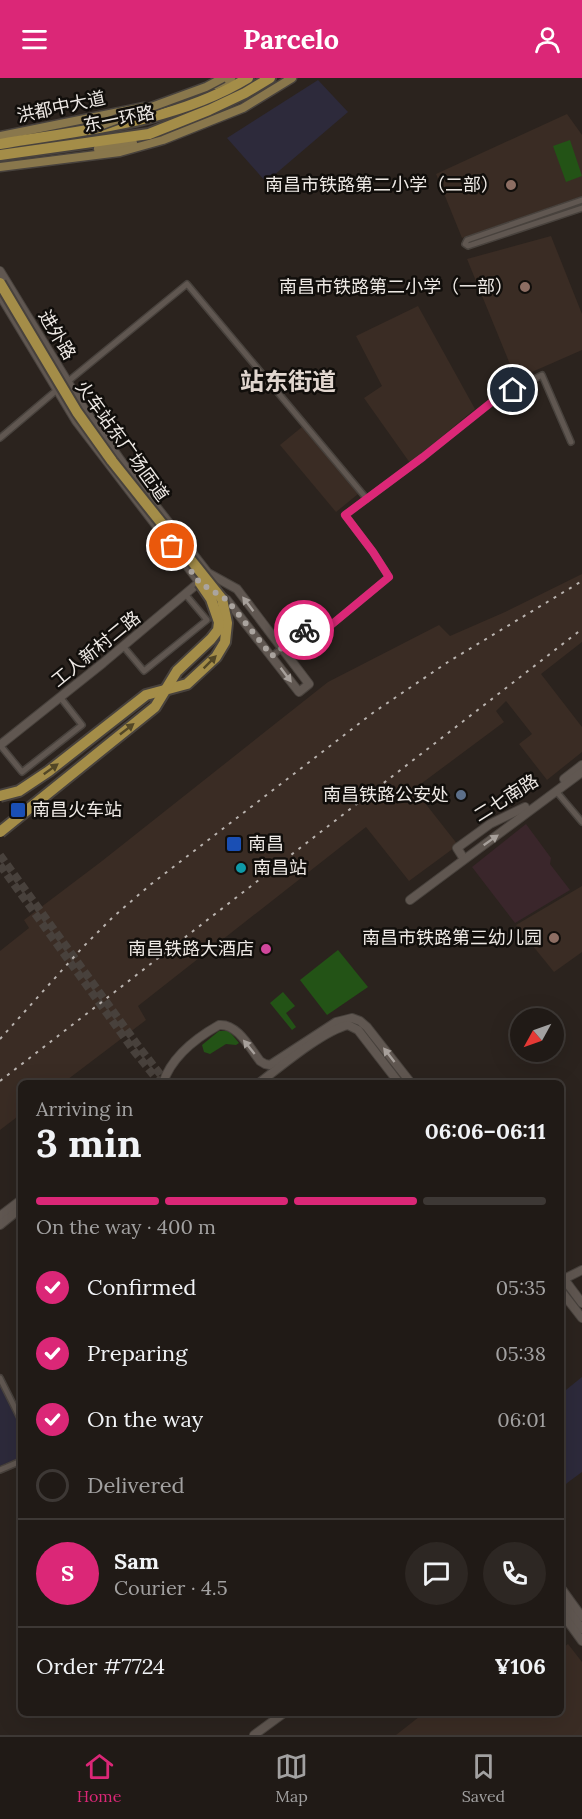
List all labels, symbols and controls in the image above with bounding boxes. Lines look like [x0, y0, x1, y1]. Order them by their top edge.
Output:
text: Parcelo [243, 22, 339, 56]
icon: menu [18, 23, 51, 56]
icon: person [531, 23, 564, 56]
street label: 洪都中大道 [14, 86, 107, 127]
street label: 东一环路 [81, 100, 156, 137]
place label: 南昌市铁路第二小学（二部） [265, 173, 499, 196]
marker: 南昌市铁路第二小学（二部） [504, 178, 518, 192]
place label: 南昌市铁路第二小学（一部） [279, 275, 513, 298]
marker: 南昌市铁路第二小学（一部） [518, 280, 532, 294]
street label: 进外路 [34, 306, 81, 364]
pin [487, 364, 538, 415]
district label: 站东街道 [240, 366, 336, 397]
icon: home [496, 373, 529, 406]
street label: 火车站东广场匝道 [71, 376, 174, 506]
pin [146, 520, 197, 571]
icon: bag [155, 529, 188, 562]
one-way arrow [242, 596, 254, 612]
courier [274, 600, 334, 660]
street label: 工人新村二路 [46, 606, 145, 692]
icon: bike [288, 614, 321, 647]
one-way arrow [203, 655, 217, 669]
one-way arrow [280, 666, 292, 682]
one-way arrow [119, 723, 135, 736]
one-way arrow [42, 763, 58, 775]
street label: 二七南路 [469, 769, 542, 826]
place label: 南昌铁路公安处 [323, 783, 449, 806]
marker: 南昌铁路公安处 [454, 788, 468, 802]
place label: 南昌火车站 [32, 798, 122, 821]
marker: 南昌火车站 [9, 801, 27, 819]
place label: 南昌 [248, 832, 284, 855]
marker: 南昌 [225, 835, 243, 853]
one-way arrow [483, 835, 499, 846]
place label: 南昌站 [253, 856, 307, 879]
marker: 南昌站 [234, 861, 248, 875]
place label: 南昌市铁路第三幼儿园 [362, 926, 542, 949]
marker: 南昌市铁路第三幼儿园 [547, 931, 561, 945]
place label: 南昌铁路大酒店 [128, 937, 254, 960]
marker: 南昌铁路大酒店 [259, 942, 273, 956]
north arrow [510, 1008, 564, 1062]
map controls [510, 1008, 564, 1062]
one-way arrow [243, 1040, 256, 1055]
one-way arrow [382, 1047, 395, 1063]
text: Arriving in [36, 1096, 133, 1121]
text: 06:06–06:11 [425, 1117, 546, 1145]
text: 3 min [36, 1118, 142, 1168]
text: On the way · 400 m [36, 1214, 216, 1239]
icon: check [36, 1271, 69, 1304]
text: Confirmed [87, 1273, 196, 1301]
text: 05:35 [496, 1275, 546, 1300]
icon: check [36, 1337, 69, 1370]
text: Preparing [87, 1339, 187, 1367]
text: 05:38 [495, 1341, 546, 1366]
icon: check [36, 1403, 69, 1436]
text: On the way [87, 1405, 203, 1433]
text: 06:01 [497, 1407, 546, 1432]
text: Delivered [87, 1471, 185, 1499]
button: chat [405, 1542, 468, 1605]
button: phone [483, 1542, 546, 1605]
text: Sam [114, 1547, 159, 1575]
text: S [61, 1559, 74, 1587]
text: Courier · 4.5 [114, 1575, 228, 1600]
text: Order #7724 [36, 1652, 165, 1680]
text: ¥106 [495, 1652, 546, 1680]
tab: Home [77, 1750, 121, 1806]
tab: Map [275, 1750, 308, 1806]
tab: Saved [462, 1750, 505, 1806]

